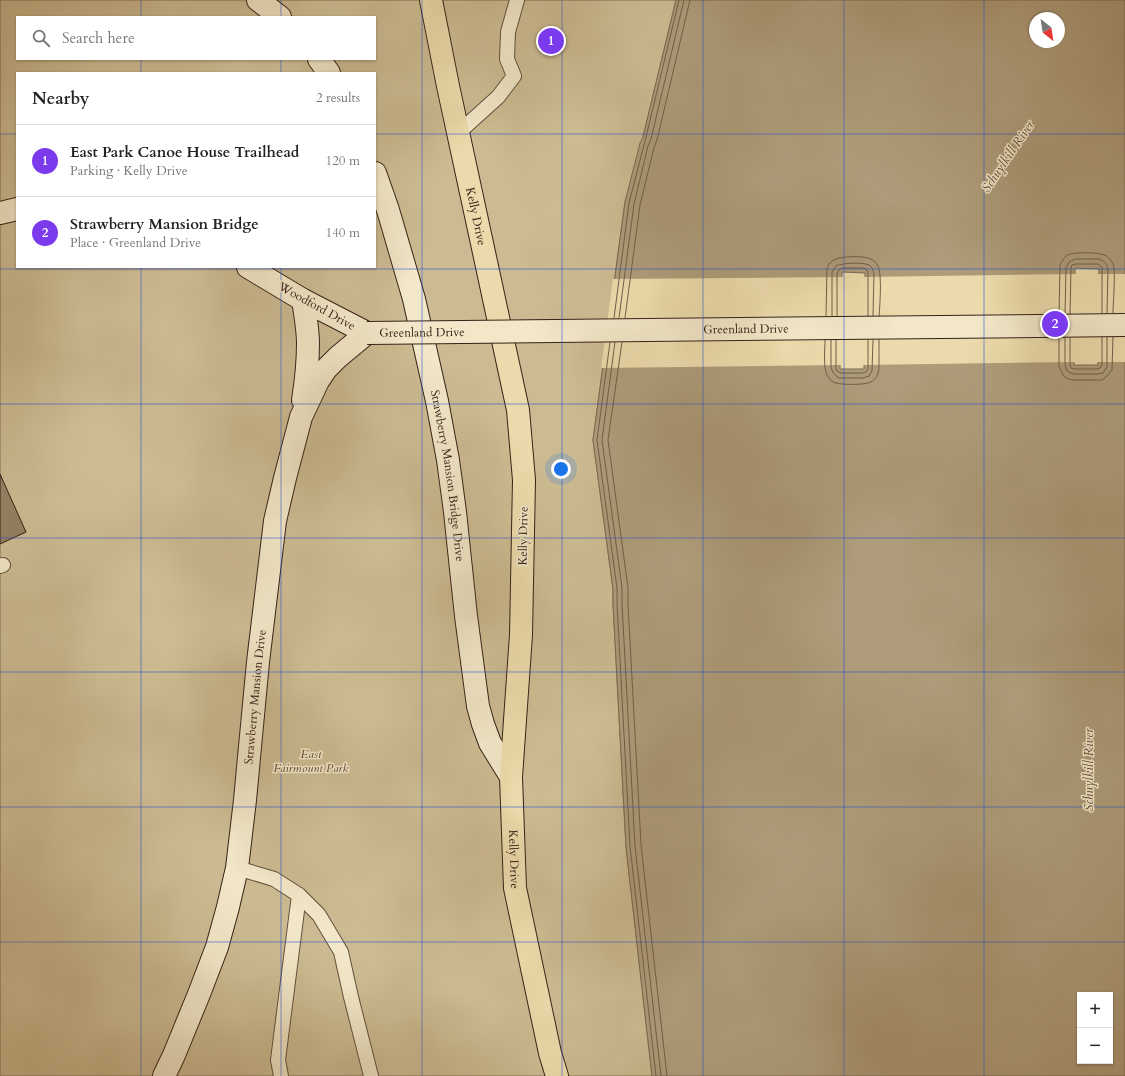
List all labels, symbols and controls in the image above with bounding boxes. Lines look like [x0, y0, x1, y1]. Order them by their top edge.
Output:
north arrow [1029, 12, 1065, 48]
search box [16, 16, 376, 60]
pin: 1 [538, 26, 564, 56]
icon: search [30, 27, 52, 49]
text: Search here [62, 28, 135, 48]
text: Nearby [32, 87, 89, 110]
text: 2 results [316, 89, 360, 107]
water label: Schuylkill River [977, 116, 1039, 196]
text: East Park Canoe House Trailhead [70, 142, 299, 162]
text: 1 [42, 152, 48, 170]
text: 120 m [326, 152, 360, 170]
text: Parking · Kelly Drive [70, 162, 188, 180]
street label: Kelly Drive [462, 186, 490, 247]
text: Strawberry Mansion Bridge [70, 214, 259, 234]
text: 2 [42, 224, 48, 242]
text: 140 m [326, 224, 360, 242]
text: Place · Greenland Drive [70, 234, 201, 252]
street label: Woodford Drive [275, 278, 358, 334]
pin: 2 [1042, 309, 1068, 339]
street label: Greenland Drive [703, 321, 789, 337]
street label: Greenland Drive [379, 324, 465, 341]
street label: Strawberry Mansion Bridge Drive [427, 388, 468, 562]
your location [551, 459, 571, 479]
street label: Kelly Drive [514, 506, 532, 566]
street label: Strawberry Mansion Drive [240, 629, 270, 765]
water label: Schuylkill River [1080, 728, 1098, 812]
park label: East Fairmount Park [274, 746, 348, 776]
street label: Kelly Drive [505, 829, 523, 889]
map controls [1077, 992, 1113, 1064]
button: + [1077, 992, 1113, 1028]
button: − [1077, 1028, 1113, 1064]

